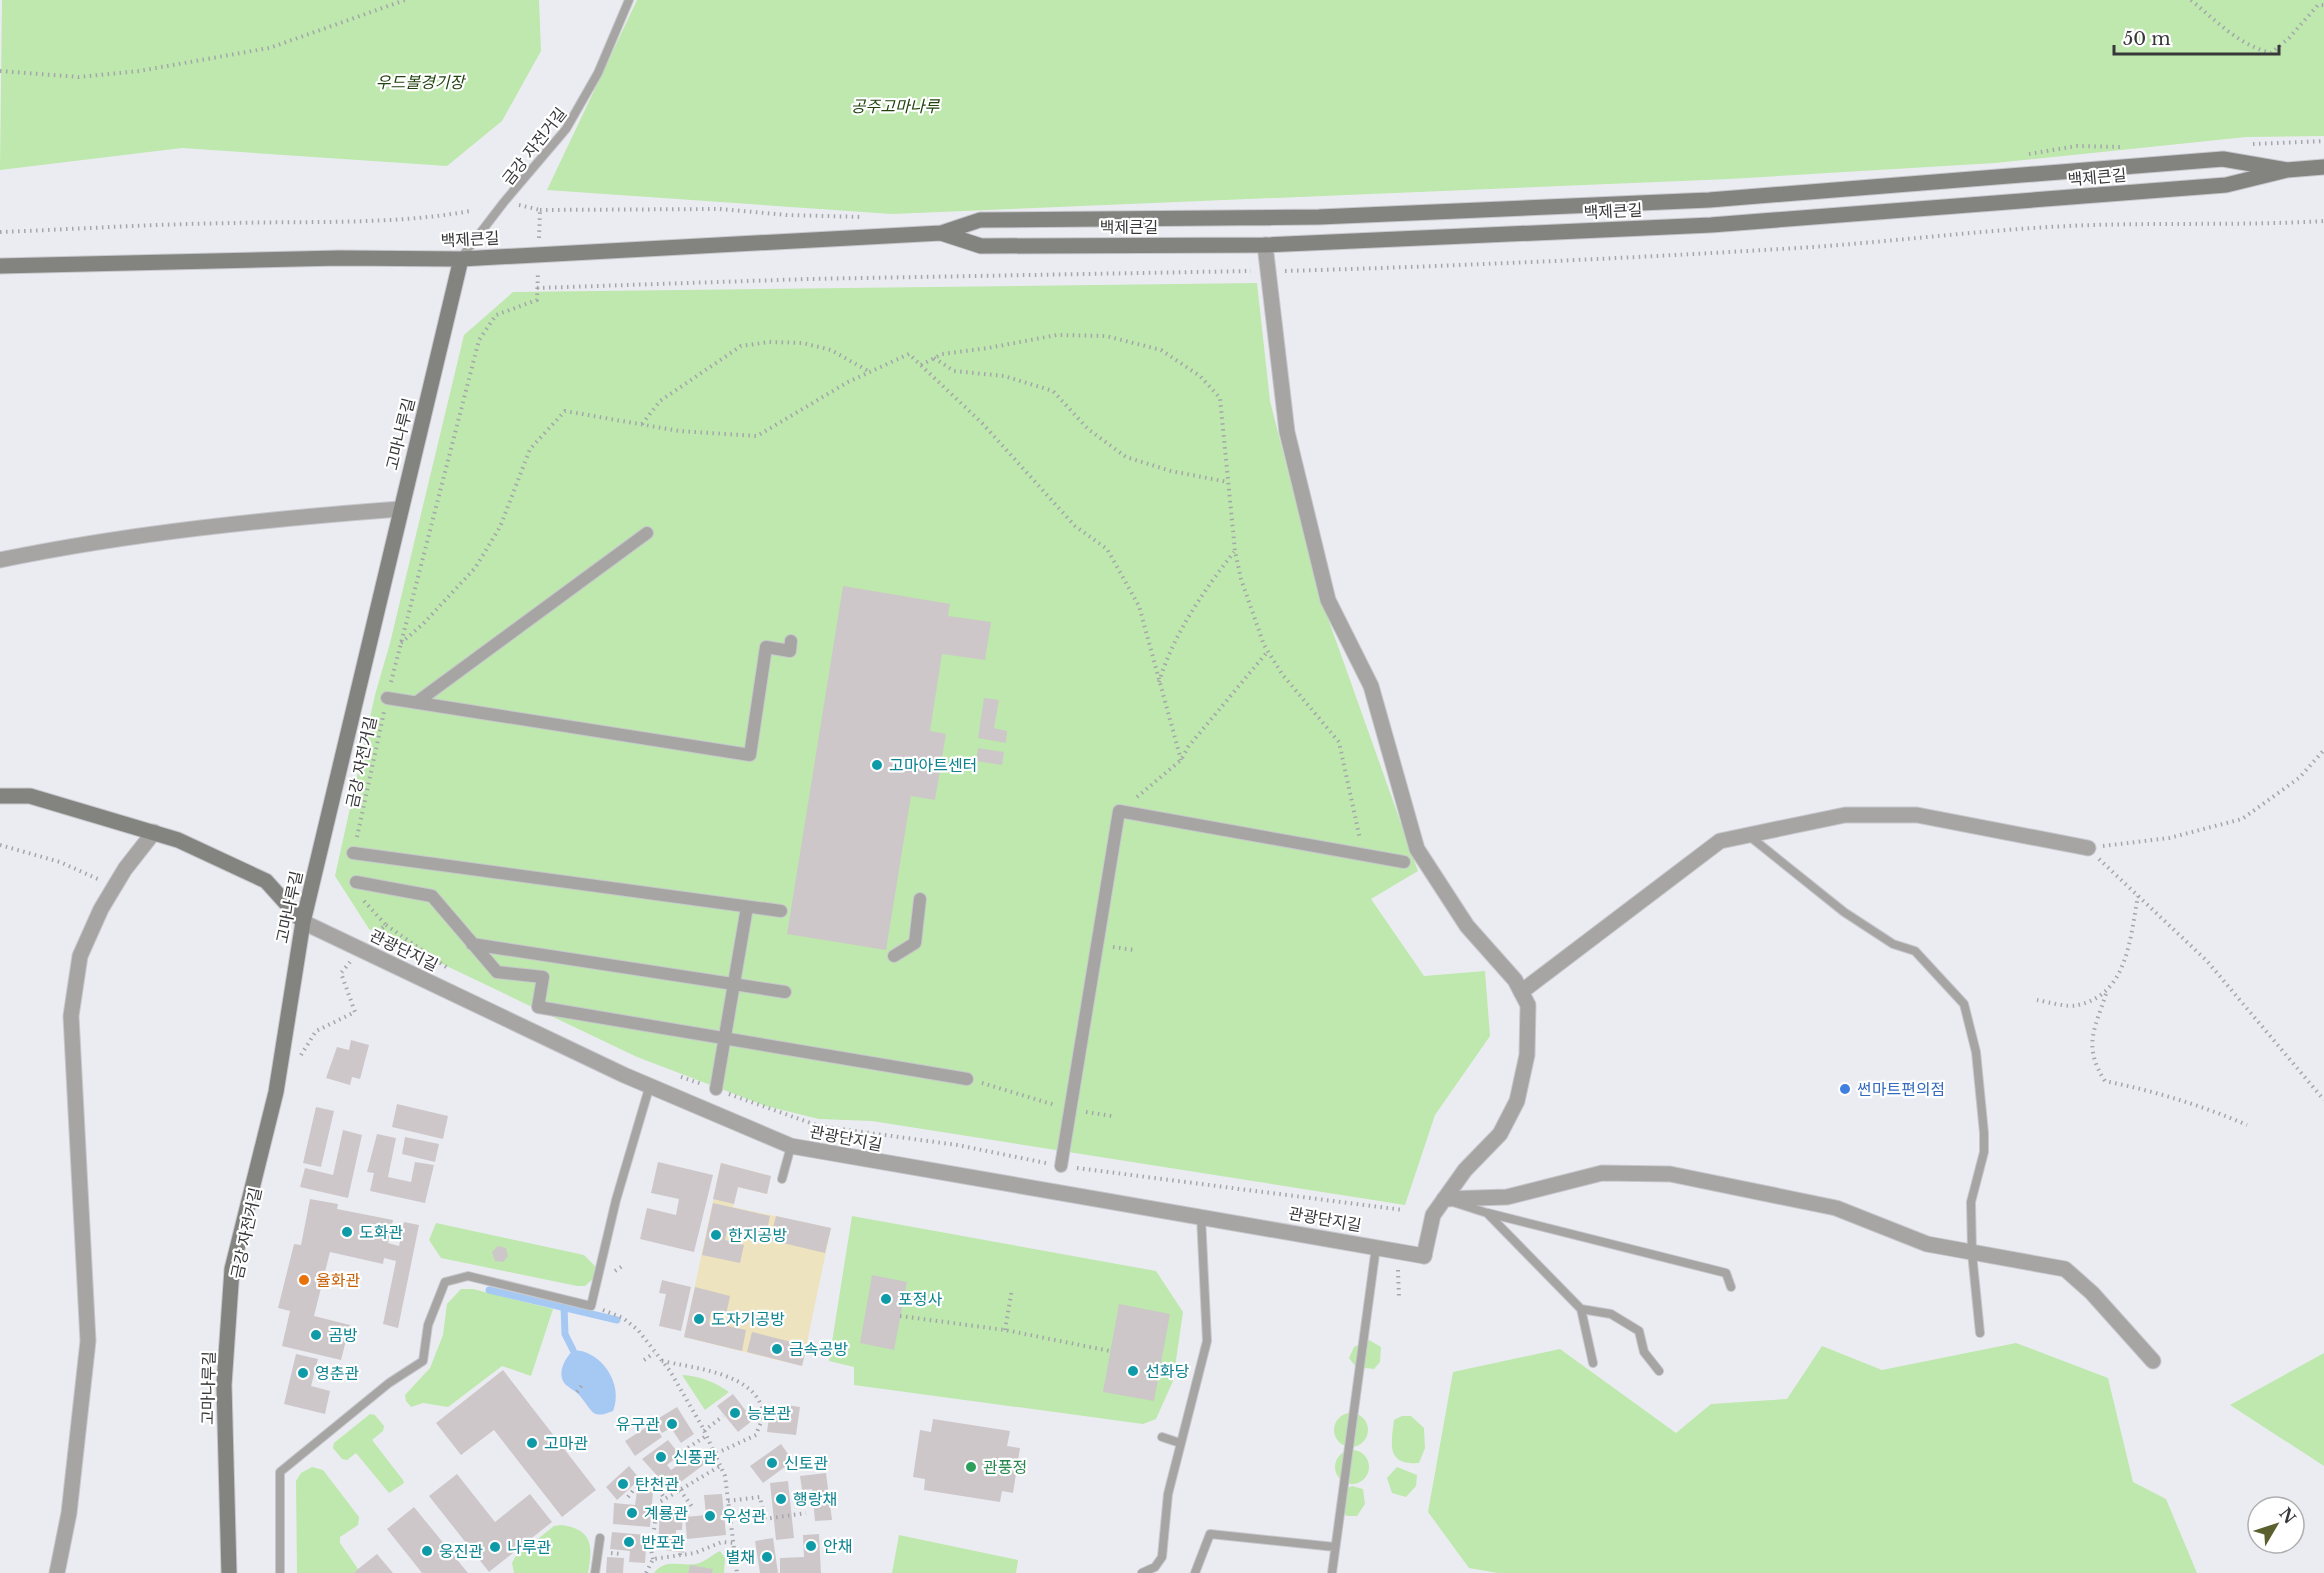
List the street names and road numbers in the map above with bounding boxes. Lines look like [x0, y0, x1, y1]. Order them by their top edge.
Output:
street label: 금강 자전거길 [498, 103, 570, 189]
street label: 백제큰길 [2067, 164, 2127, 190]
street label: 백제큰길 [1583, 199, 1643, 223]
street label: 백제큰길 [1100, 217, 1158, 237]
street label: 백제큰길 [440, 227, 500, 251]
street label: 고마나루길 [381, 396, 419, 472]
street label: 금강 자전거길 [342, 714, 380, 810]
street label: 고마나루길 [272, 869, 306, 945]
street label: 관광단지길 [367, 925, 441, 975]
street label: 관광단지길 [808, 1121, 884, 1155]
street label: 금강 자전거길 [227, 1185, 265, 1281]
street label: 관광단지길 [1287, 1203, 1363, 1235]
street label: 고마나루길 [197, 1351, 219, 1425]

